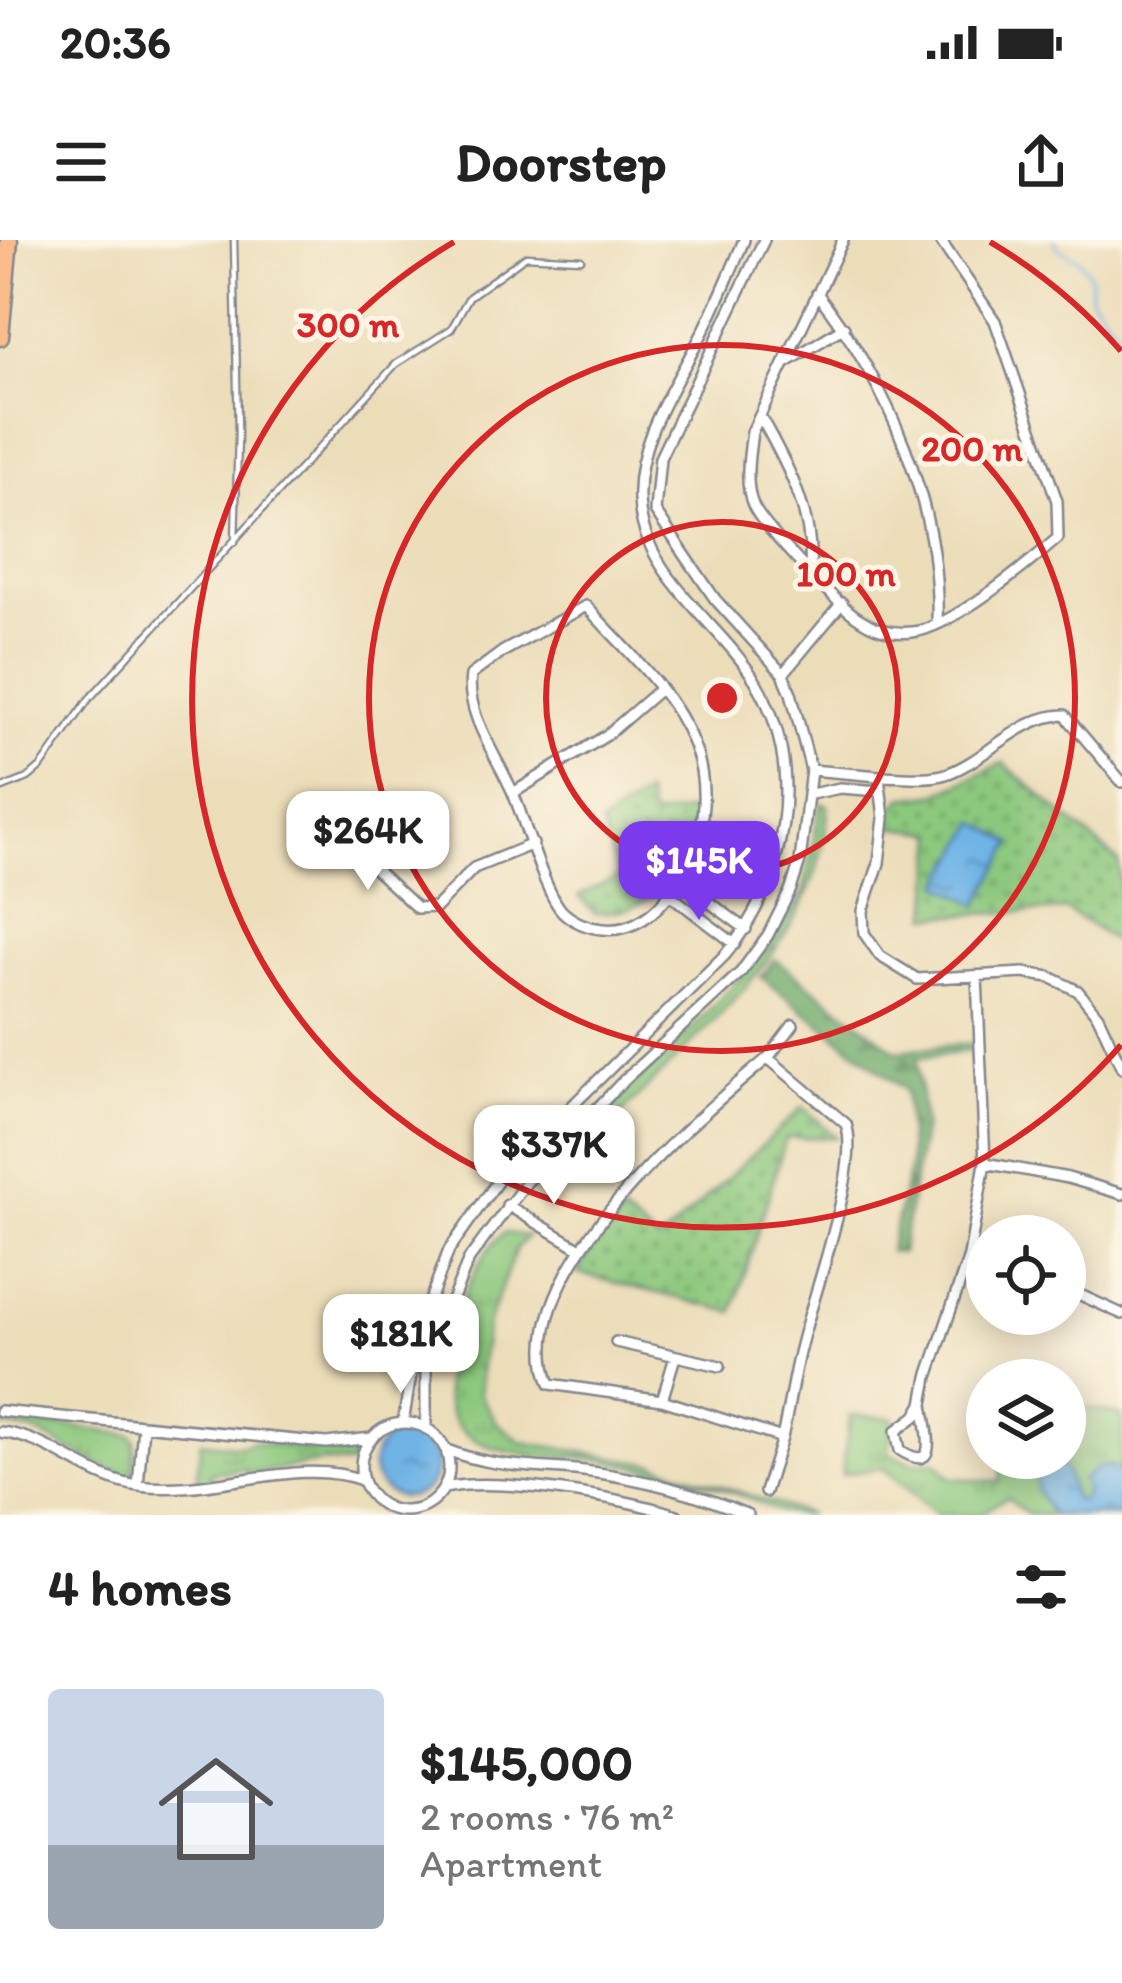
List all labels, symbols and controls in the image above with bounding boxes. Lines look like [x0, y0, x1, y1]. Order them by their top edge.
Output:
text: 20:36 [60, 15, 171, 69]
icon: menu [48, 129, 114, 195]
icon: share [1008, 129, 1074, 195]
text: Doorstep [455, 130, 667, 195]
text: 300 m [297, 303, 400, 346]
text: 200 m [921, 427, 1024, 470]
text: 100 m [796, 552, 896, 595]
centre of rings [701, 677, 743, 719]
pin: $264K [284, 791, 452, 893]
text: $264K [313, 806, 423, 853]
pin: $145K [615, 821, 783, 923]
text: $145K [646, 836, 752, 883]
pin: $337K [470, 1105, 638, 1207]
text: $337K [501, 1120, 607, 1167]
map controls [966, 1215, 1086, 1479]
button: locate [966, 1215, 1086, 1335]
pin: $181K [317, 1294, 485, 1396]
text: $181K [350, 1309, 452, 1356]
button: layers [966, 1359, 1086, 1479]
icon: filters [1008, 1554, 1074, 1620]
text: 4 homes [48, 1557, 232, 1618]
text: $145,000 [420, 1732, 633, 1793]
icon: home [144, 1737, 288, 1881]
text: 2 rooms · 76 m² [420, 1793, 674, 1840]
text: Apartment [420, 1840, 602, 1887]

